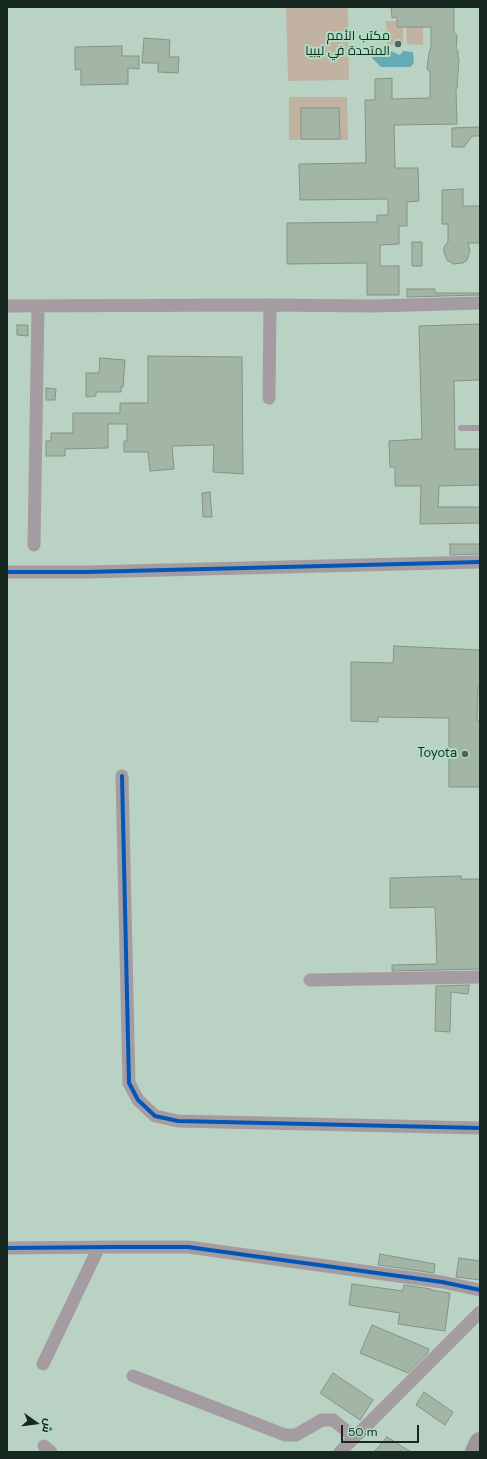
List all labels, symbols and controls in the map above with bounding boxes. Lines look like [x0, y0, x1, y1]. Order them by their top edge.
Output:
place label: مكتب الأمم المتحدة في ليبيا [305, 29, 390, 60]
marker: مكتب الأمم المتحدة في ليبيا [393, 39, 403, 49]
place label: Toyota [417, 746, 457, 762]
marker: Toyota [460, 749, 470, 759]
north arrow [16, 1403, 56, 1443]
text: ش [39, 1417, 56, 1434]
scale bar [343, 1417, 421, 1443]
text: 50 m [348, 1424, 377, 1440]

